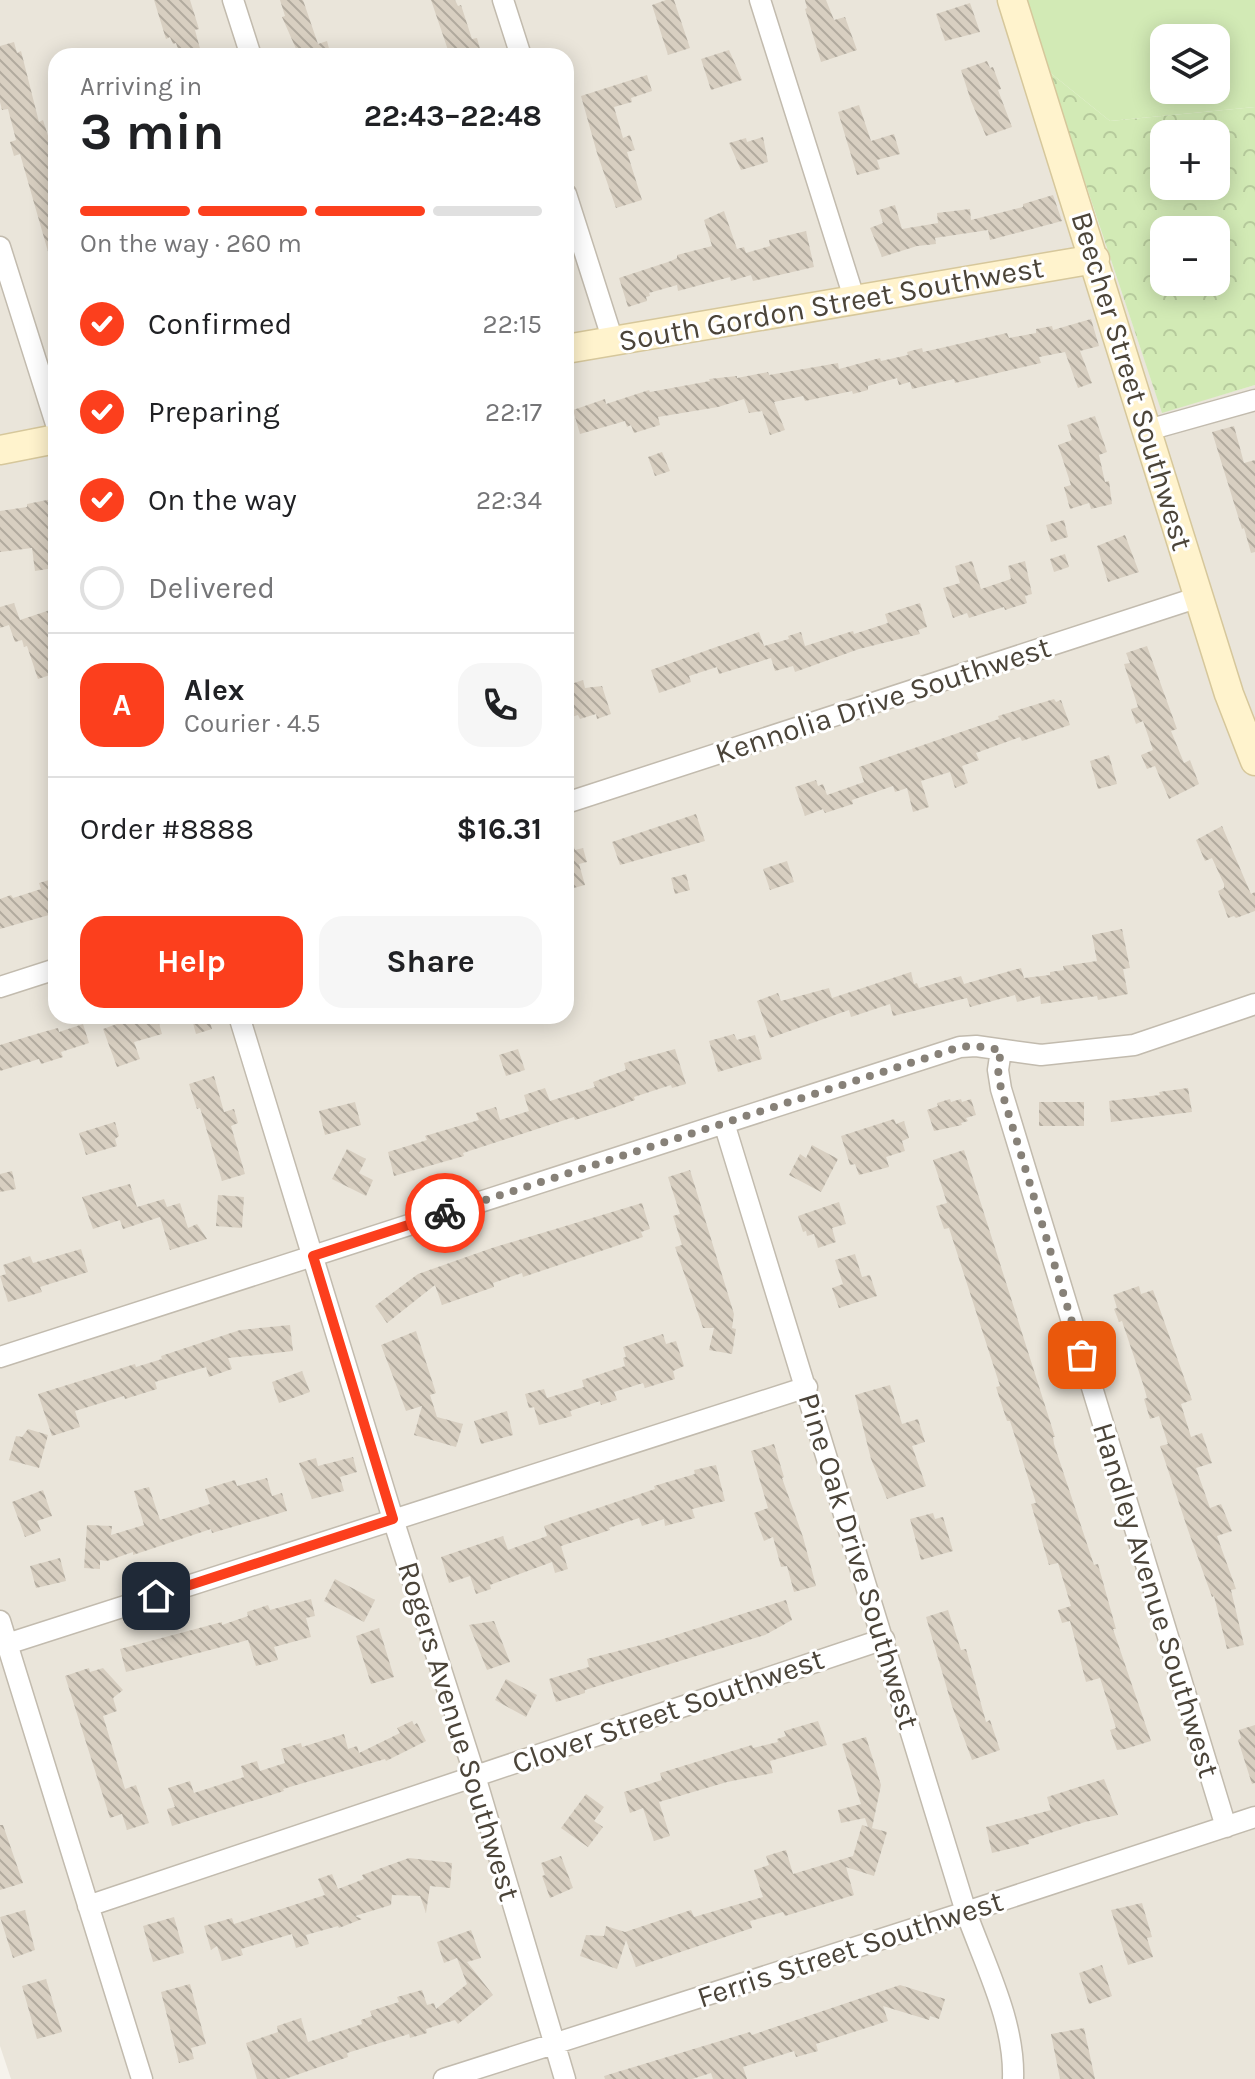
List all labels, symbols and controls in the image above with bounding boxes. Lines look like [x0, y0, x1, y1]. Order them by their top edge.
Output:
map controls [1150, 24, 1230, 296]
button: layers [1150, 24, 1230, 104]
text: Arriving in [80, 71, 202, 102]
text: 22:43–22:48 [364, 98, 542, 134]
text: 3 min [80, 101, 224, 162]
button: + [1150, 120, 1230, 200]
street label: Beecher Street Southwest [1063, 207, 1201, 555]
button: − [1150, 216, 1230, 296]
text: On the way · 260 m [80, 228, 302, 259]
street label: South Gordon Street Southwest [616, 249, 1046, 359]
icon: check [80, 302, 124, 346]
text: Confirmed [148, 306, 292, 342]
text: 22:15 [483, 309, 542, 340]
icon: check [80, 390, 124, 434]
text: Preparing [148, 394, 280, 430]
text: 22:17 [485, 397, 542, 428]
icon: check [80, 478, 124, 522]
text: On the way [148, 482, 297, 518]
text: 22:34 [476, 485, 542, 516]
text: Delivered [148, 570, 275, 606]
street label: Kennolia Drive Southwest [711, 629, 1055, 771]
button: phone [458, 663, 542, 747]
text: Alex [184, 672, 244, 708]
text: A [113, 687, 131, 723]
text: Courier · 4.5 [184, 708, 321, 739]
text: Order #8888 [80, 811, 254, 847]
text: $16.31 [457, 811, 542, 847]
button: Help [80, 916, 303, 1008]
button: Share [319, 916, 542, 1008]
courier [405, 1173, 485, 1253]
icon: bike [423, 1191, 467, 1235]
pin [1048, 1321, 1116, 1389]
icon: bag [1060, 1333, 1104, 1377]
street label: Pine Oak Drive Southwest [791, 1389, 927, 1733]
street label: Handley Avenue Southwest [1085, 1418, 1227, 1782]
street label: Rogers Avenue Southwest [390, 1557, 528, 1905]
pin [122, 1562, 190, 1630]
icon: home [134, 1574, 178, 1618]
street label: Clover Street Southwest [507, 1641, 829, 1781]
street label: Ferris Street Southwest [692, 1883, 1008, 2015]

